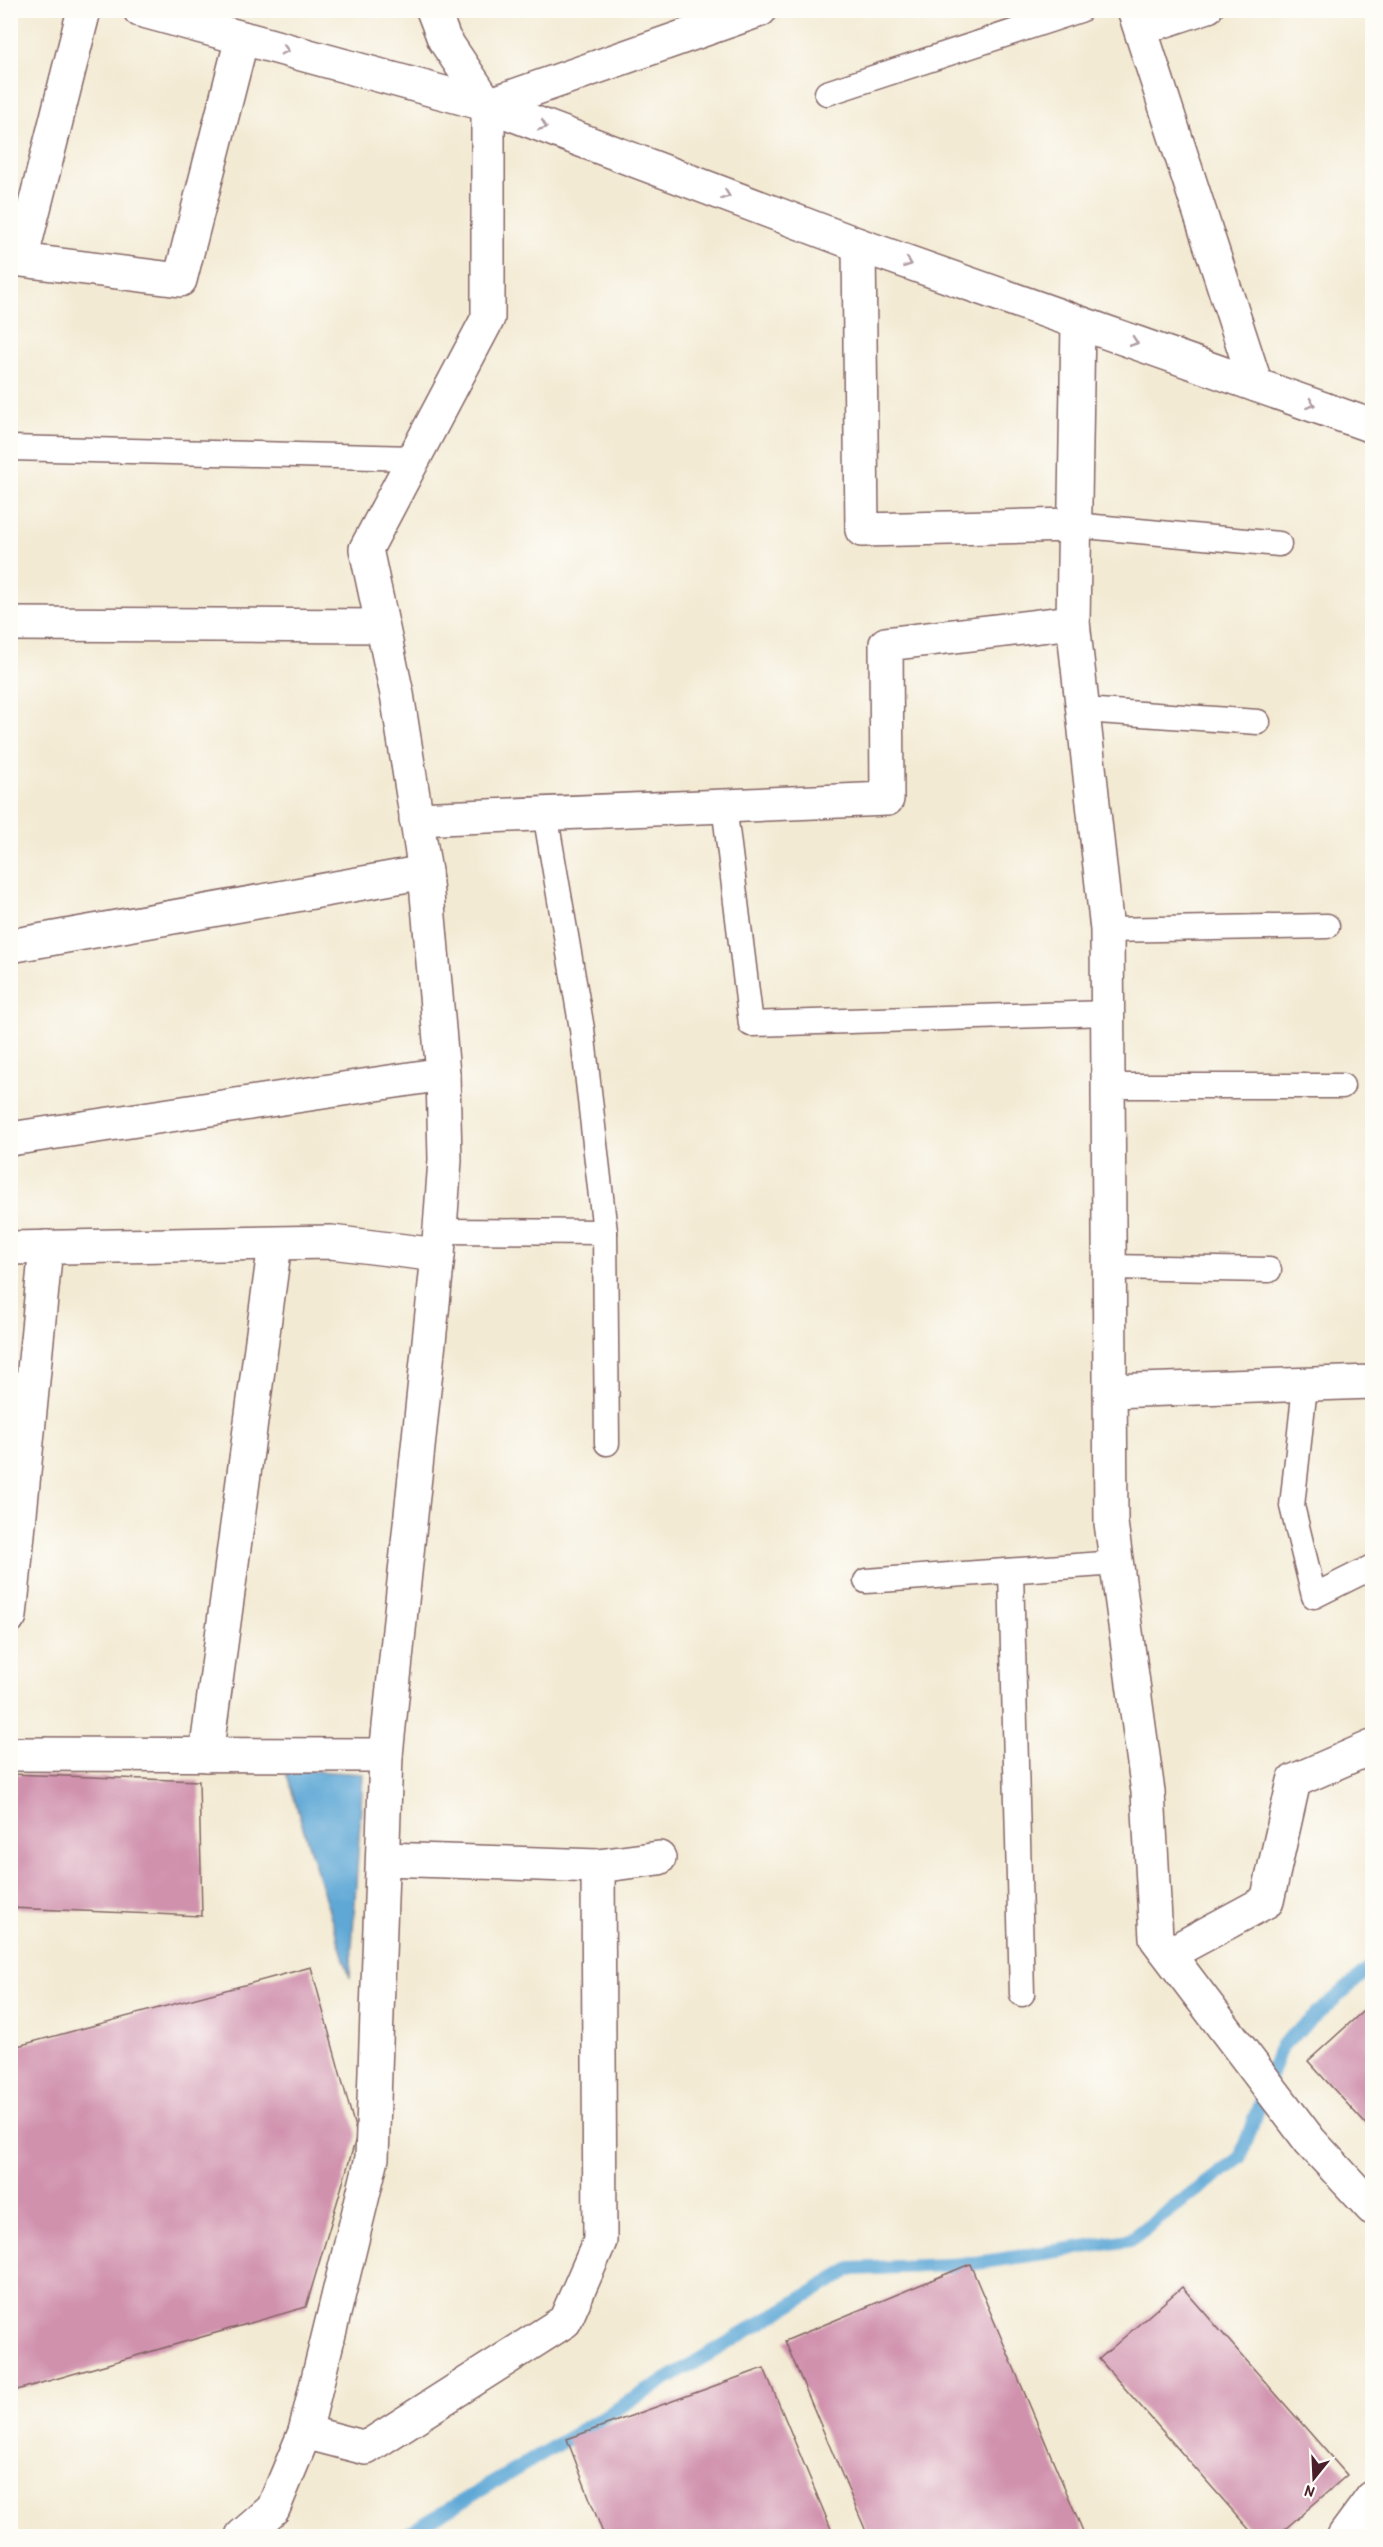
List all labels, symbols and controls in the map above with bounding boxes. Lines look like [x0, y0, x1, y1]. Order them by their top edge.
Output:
one-way arrow [280, 43, 290, 55]
one-way arrow [537, 119, 548, 131]
one-way arrow [719, 188, 730, 200]
one-way arrow [902, 255, 913, 268]
one-way arrow [1128, 335, 1138, 348]
one-way arrow [1305, 397, 1316, 410]
north arrow [1284, 2448, 1344, 2508]
text: N [1301, 2480, 1317, 2504]

